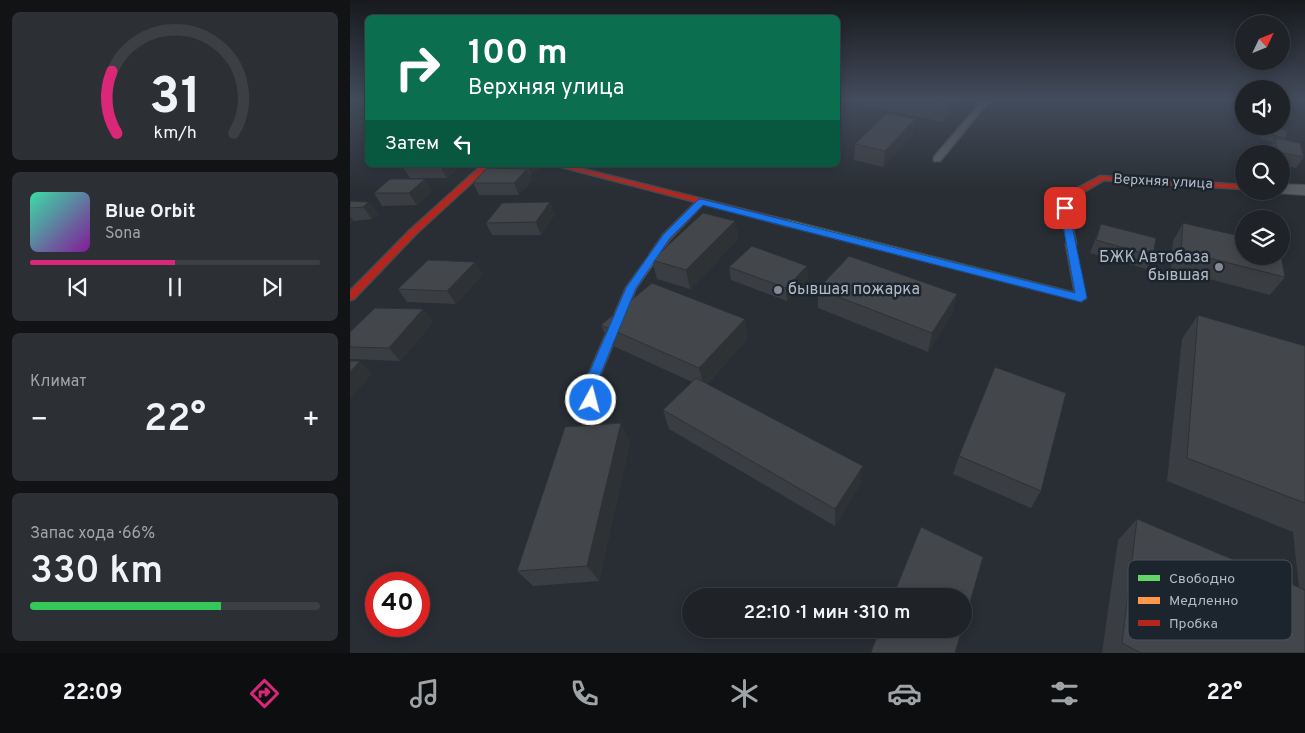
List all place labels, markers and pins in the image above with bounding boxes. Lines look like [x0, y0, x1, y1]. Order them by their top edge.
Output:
pin [1044, 187, 1086, 229]
place label: БЖК Автобаза бывшая [1099, 248, 1209, 286]
marker: БЖК Автобаза бывшая [1213, 261, 1225, 273]
place label: бывшая пожарка [788, 280, 920, 300]
marker: бывшая пожарка [772, 284, 784, 296]

